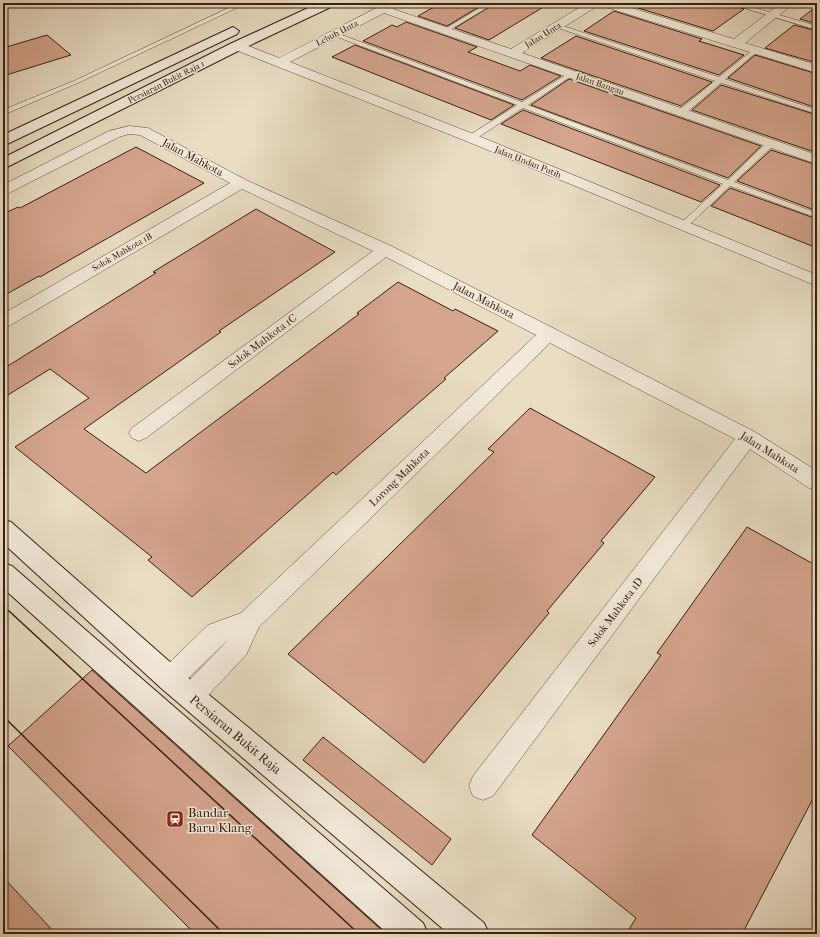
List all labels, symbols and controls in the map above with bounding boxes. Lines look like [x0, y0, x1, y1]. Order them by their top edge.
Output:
street label: Lebuh Unta [314, 18, 361, 48]
street label: Jalan Unta [522, 20, 564, 51]
street label: Persiaran Bukit Raja 1 [126, 58, 206, 106]
street label: Jalan Bangau [574, 71, 625, 97]
street label: Jalan Mahkota [159, 135, 226, 179]
street label: Jalan Undan Putih [492, 144, 563, 180]
street label: Solok Mahkota 1B [90, 231, 154, 273]
street label: Jalan Mahkota [450, 279, 517, 322]
street label: Solok Mahkota 1C [225, 311, 299, 371]
street label: Jalan Mahkota [737, 429, 802, 476]
street label: Lorong Mahkota [367, 445, 433, 509]
street label: Solok Mahkota 1D [585, 575, 646, 650]
street label: Persiaran Bukit Raja [187, 692, 285, 778]
place label: Bandar Baru Klang [188, 805, 253, 835]
station icon: Bandar Baru Klang [165, 809, 185, 829]

